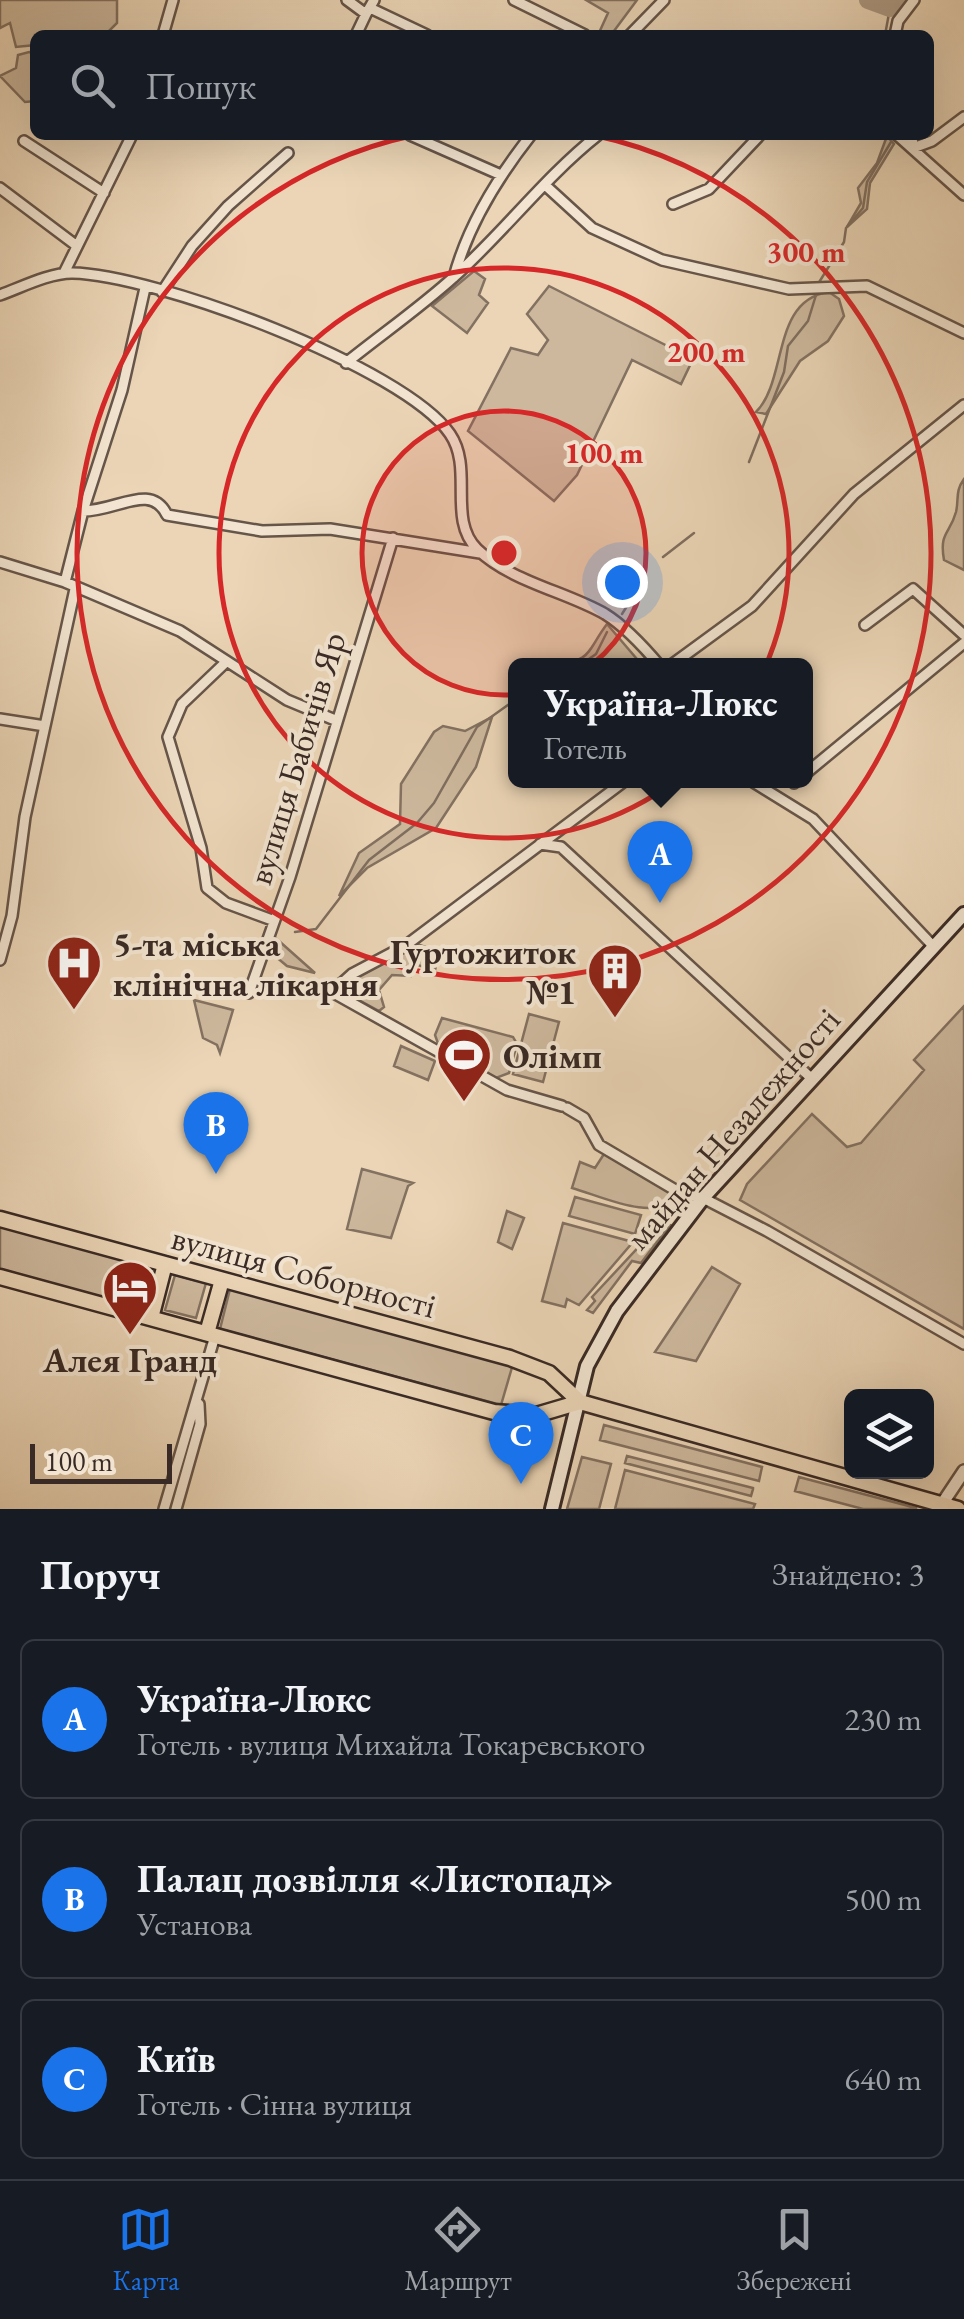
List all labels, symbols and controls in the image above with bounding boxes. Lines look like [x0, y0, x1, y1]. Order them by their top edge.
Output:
search box [30, 30, 934, 140]
icon: search [65, 58, 120, 113]
text: Пошук [145, 61, 256, 110]
text: 300 m [767, 232, 845, 271]
text: 200 m [667, 332, 745, 371]
text: 100 m [565, 433, 643, 472]
centre of rings [486, 535, 522, 571]
your location [597, 557, 648, 608]
street label: вулиця Бабичів Яр [236, 626, 357, 890]
popup [508, 658, 813, 788]
text: Україна-Люкс [543, 678, 778, 727]
text: Готель [543, 727, 627, 769]
pin: A [628, 820, 692, 903]
place label: 5-та міська клінічна лікарня [113, 921, 378, 1006]
place label: Гуртожиток №1 [390, 929, 577, 1014]
hospital icon: 5-та міська клінічна лікарня [44, 933, 104, 1012]
building icon: Гуртожиток №1 [585, 941, 645, 1020]
street label: майдан Незалежності [615, 998, 849, 1258]
sports icon: Олімп [434, 1025, 494, 1104]
place label: Олімп [503, 1033, 602, 1078]
pin: B [184, 1092, 248, 1174]
street label: вулиця Соборності [167, 1214, 441, 1329]
hotel icon: Алея Гранд [100, 1258, 160, 1337]
place label: Алея Гранд [42, 1337, 217, 1382]
map controls [844, 1389, 934, 1479]
button: layers [844, 1389, 934, 1479]
pin: C [488, 1402, 554, 1484]
scale bar [30, 1439, 172, 1484]
text: 100 m [45, 1443, 113, 1479]
text: Поруч [40, 1547, 161, 1602]
text: Знайдено: 3 [772, 1553, 924, 1595]
text: Україна-Люкс [137, 1674, 371, 1723]
text: A [63, 1698, 86, 1740]
text: 230 m [845, 1698, 922, 1740]
text: Готель · вулиця Михайла Токаревського [137, 1723, 645, 1765]
text: Палац дозвілля «Листопад» [137, 1854, 613, 1903]
text: B [64, 1878, 85, 1920]
text: 500 m [845, 1878, 922, 1920]
text: Установа [137, 1903, 252, 1945]
text: Київ [137, 2034, 216, 2083]
text: C [63, 2058, 86, 2100]
text: 640 m [845, 2058, 922, 2100]
text: Готель · Сінна вулиця [137, 2083, 412, 2125]
tab: Карта [112, 2202, 179, 2298]
tab: Маршрут [404, 2202, 512, 2298]
tab: Збережені [737, 2202, 852, 2298]

